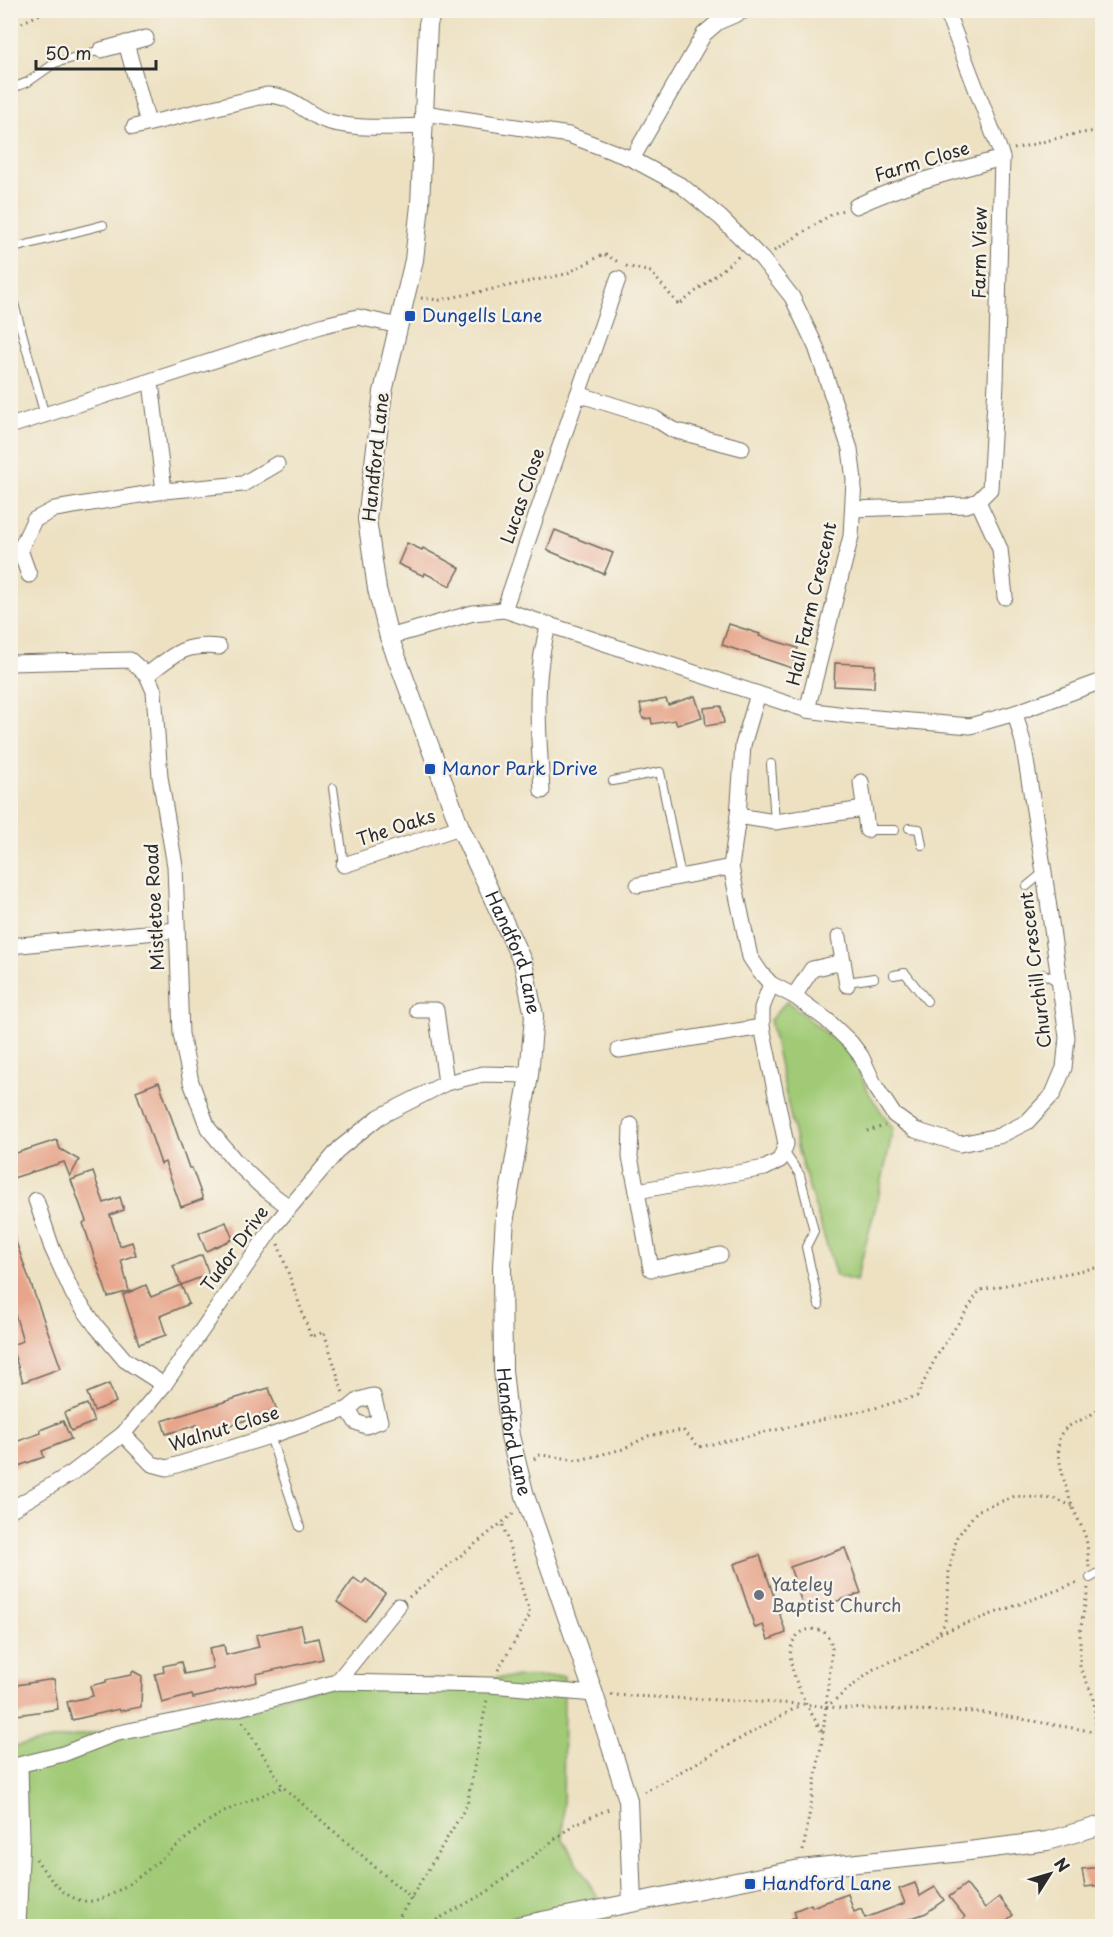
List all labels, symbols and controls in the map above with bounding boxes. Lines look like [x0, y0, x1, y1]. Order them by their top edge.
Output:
scale bar [36, 33, 156, 71]
text: 50 m [45, 39, 92, 66]
street label: Farm Close [871, 133, 972, 188]
street label: Farm View [964, 207, 993, 299]
place label: Dungells Lane [422, 301, 542, 328]
marker: Dungells Lane [403, 309, 417, 323]
street label: Handford Lane [354, 391, 395, 523]
street label: Lucas Close [493, 444, 551, 547]
street label: Hall Farm Crescent [779, 519, 842, 688]
place label: Manor Park Drive [442, 754, 598, 781]
marker: Manor Park Drive [423, 762, 437, 776]
street label: The Oaks [353, 801, 438, 852]
street label: Mistletoe Road [137, 843, 170, 972]
street label: Handford Lane [479, 886, 548, 1017]
street label: Churchill Crescent [1012, 891, 1057, 1050]
street label: Tudor Drive [193, 1199, 274, 1297]
street label: Handford Lane [491, 1366, 539, 1498]
street label: Walnut Close [165, 1398, 282, 1457]
place label: Yateley Baptist Church [771, 1570, 901, 1618]
marker: Yateley Baptist Church [752, 1588, 766, 1602]
north arrow [1020, 1844, 1080, 1904]
text: N [1049, 1852, 1076, 1877]
place label: Handford Lane [762, 1869, 892, 1896]
marker: Handford Lane [743, 1877, 757, 1891]

